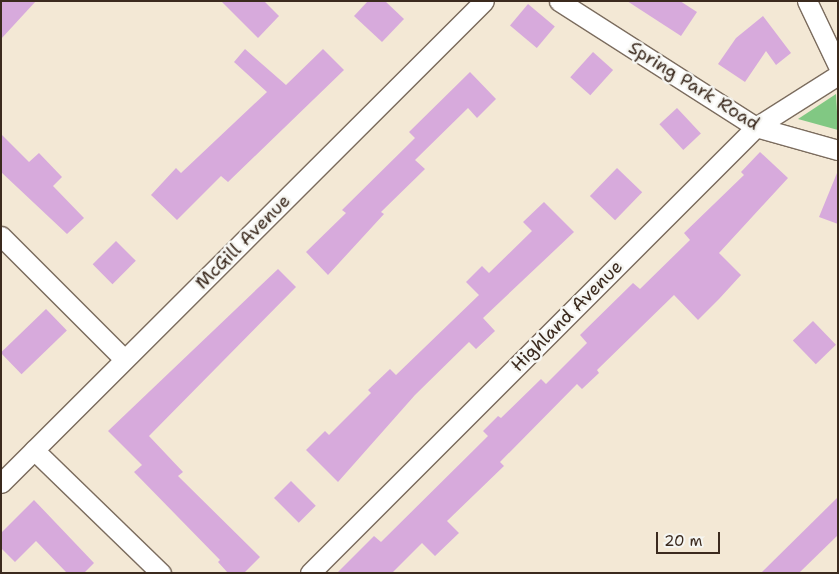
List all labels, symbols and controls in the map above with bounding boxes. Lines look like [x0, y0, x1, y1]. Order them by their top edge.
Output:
street label: Spring Park Road [625, 37, 763, 135]
street label: McGill Avenue [191, 190, 295, 294]
street label: Highland Avenue [507, 256, 627, 376]
scale bar [659, 522, 723, 554]
text: 20 m [664, 531, 703, 551]

